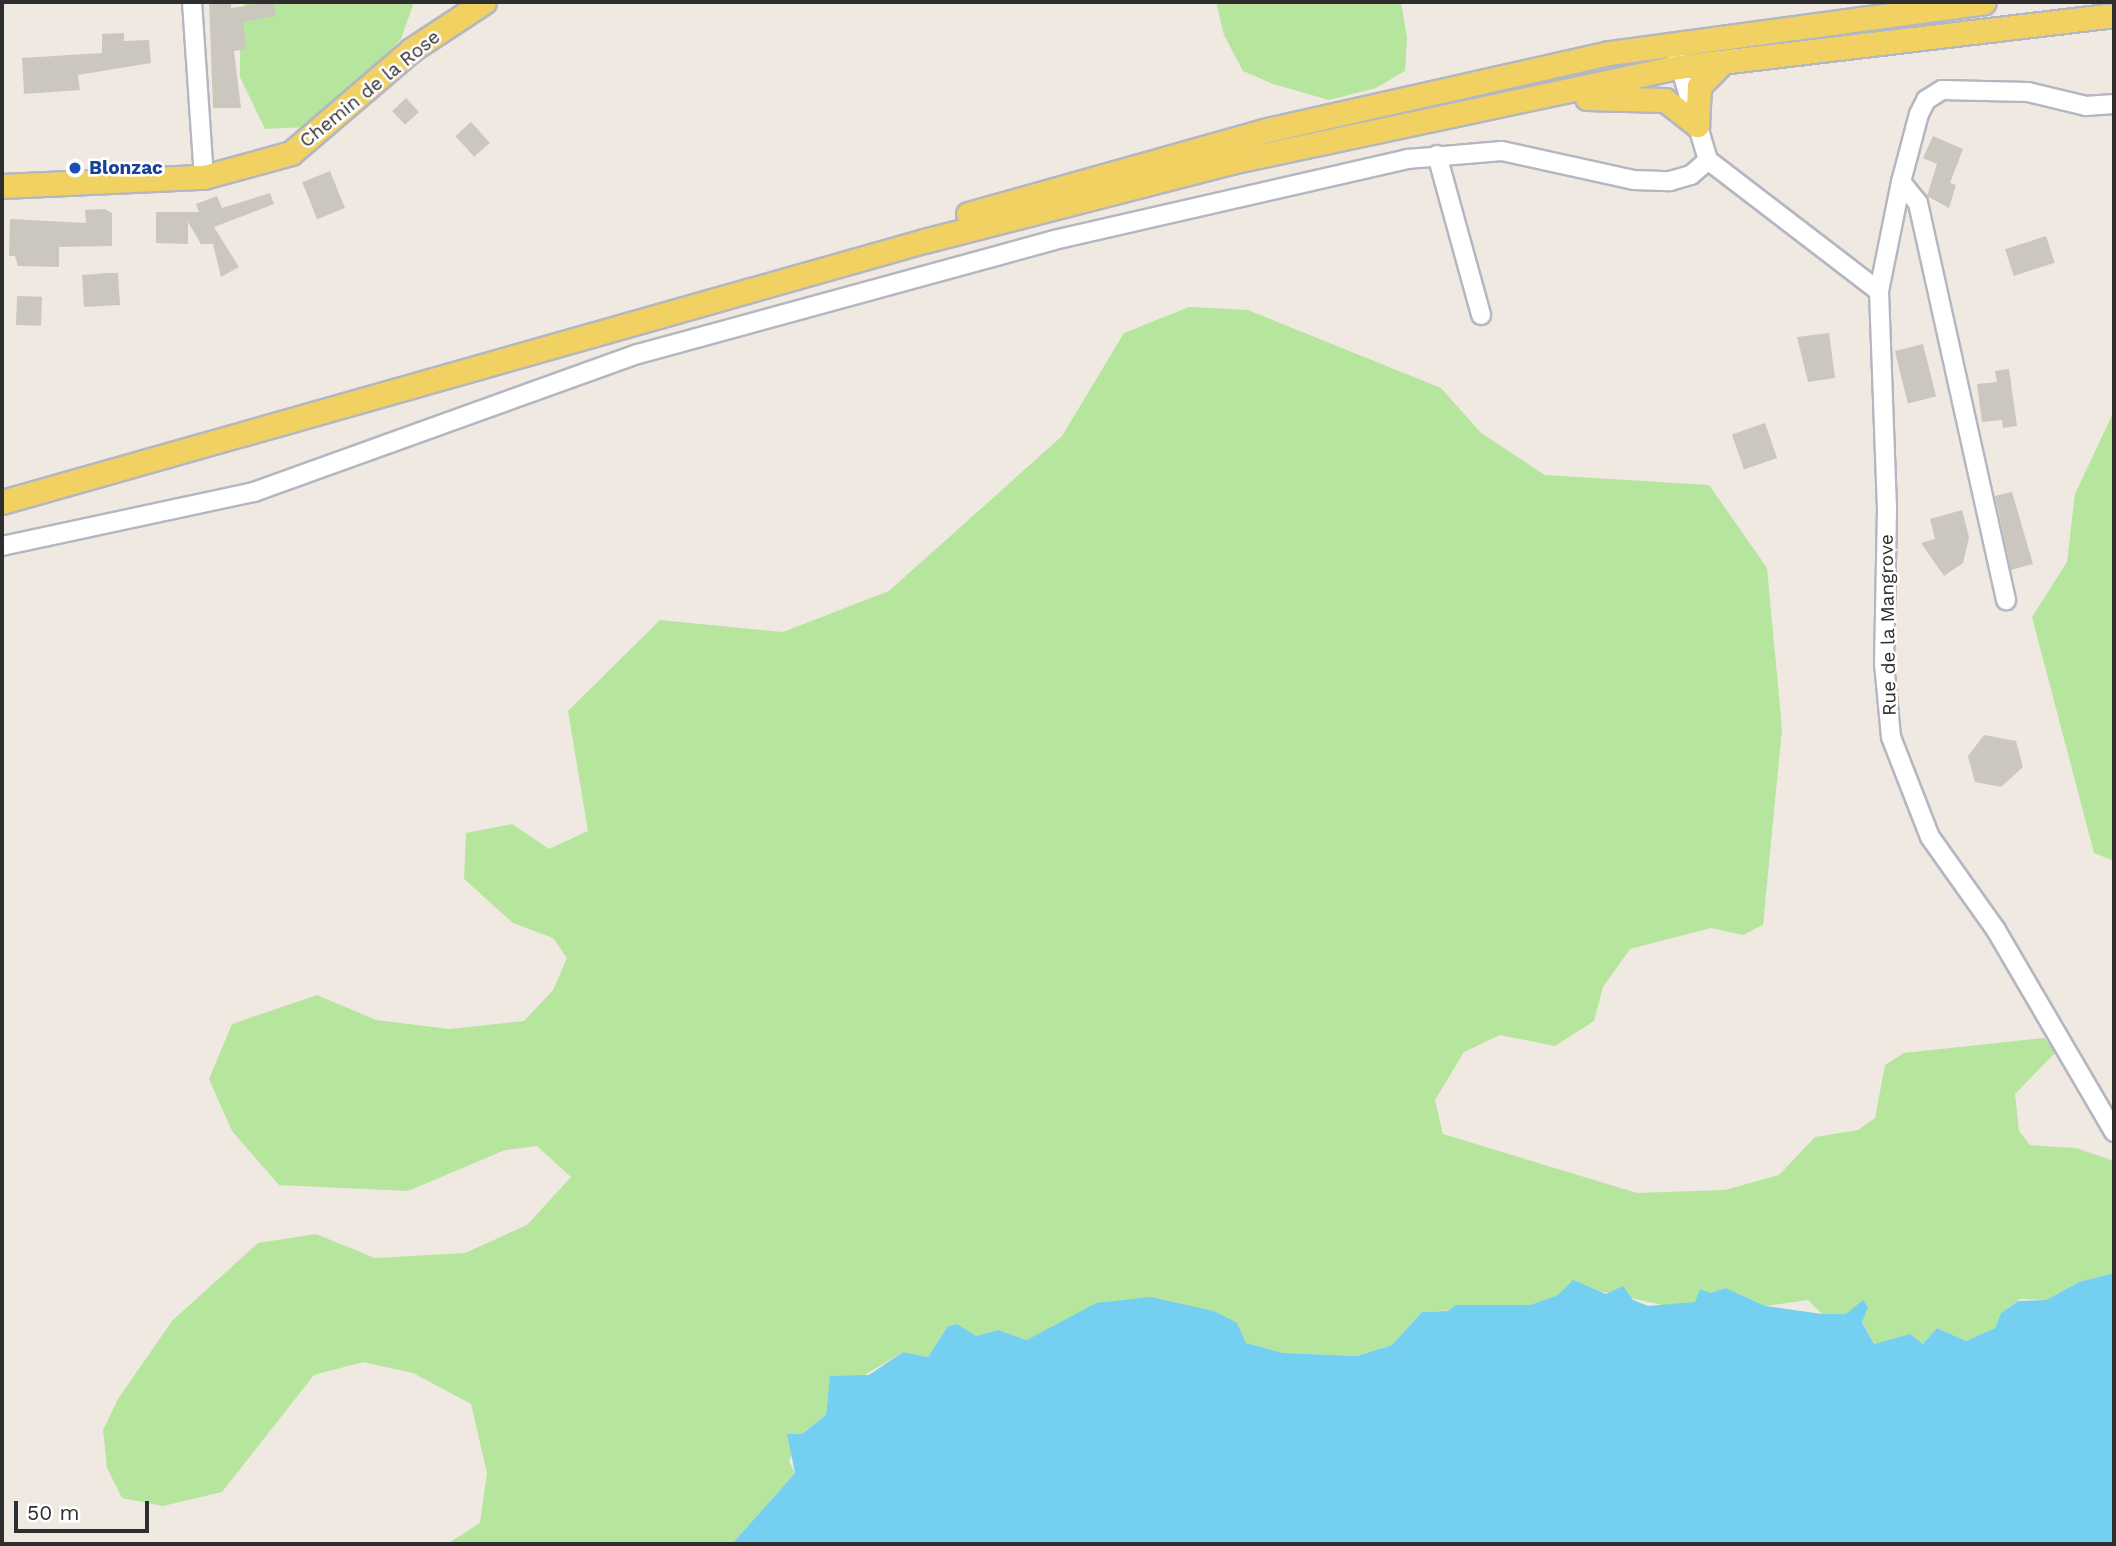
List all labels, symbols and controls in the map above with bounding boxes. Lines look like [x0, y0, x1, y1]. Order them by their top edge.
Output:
street label: Chemin de la Rose [295, 25, 445, 153]
place label: Blonzac [89, 157, 163, 179]
marker: Blonzac [67, 160, 83, 176]
street label: Rue de la Mangrove [1875, 534, 1901, 716]
scale bar [18, 1486, 152, 1530]
text: 50 m [27, 1500, 79, 1525]

